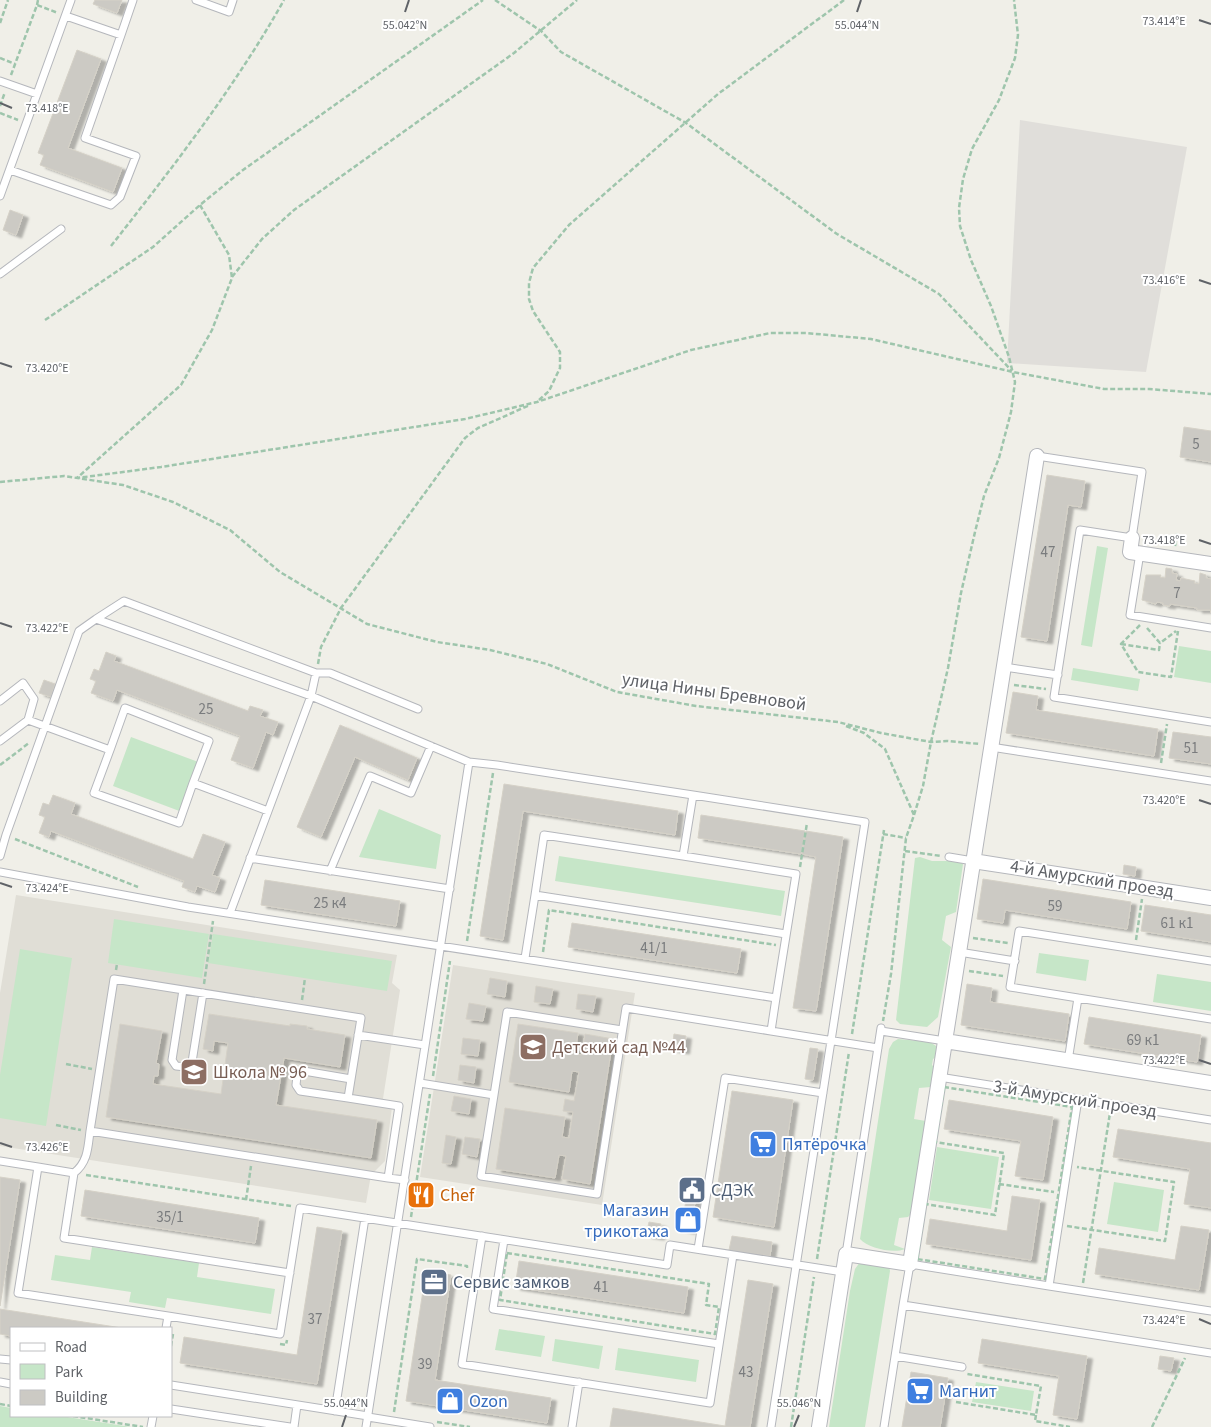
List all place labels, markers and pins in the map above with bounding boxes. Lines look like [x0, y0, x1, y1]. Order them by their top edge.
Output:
school or university icon: Детский сад №44 [518, 1032, 548, 1062]
place label: Детский сад №44 [552, 1035, 686, 1060]
school or university icon: Школа № 96 [179, 1057, 209, 1087]
place label: Школа № 96 [213, 1060, 307, 1085]
supermarket icon: Пятёрочка [748, 1129, 778, 1159]
place label: Пятёрочка [782, 1132, 867, 1157]
public building icon: СДЭК [677, 1175, 707, 1205]
place label: СДЭК [711, 1178, 754, 1203]
restaurant icon: Chef [406, 1180, 436, 1210]
place label: Chef [440, 1183, 475, 1208]
place label: Магазин трикотажа [584, 1198, 669, 1244]
shop icon: Магазин трикотажа [673, 1205, 703, 1235]
office icon: Сервис замков [419, 1267, 449, 1297]
place label: Сервис замков [453, 1270, 570, 1295]
supermarket icon: Магнит [905, 1376, 935, 1406]
place label: Магнит [939, 1379, 997, 1404]
shop icon: Ozon [435, 1386, 465, 1416]
place label: Ozon [469, 1389, 508, 1414]

